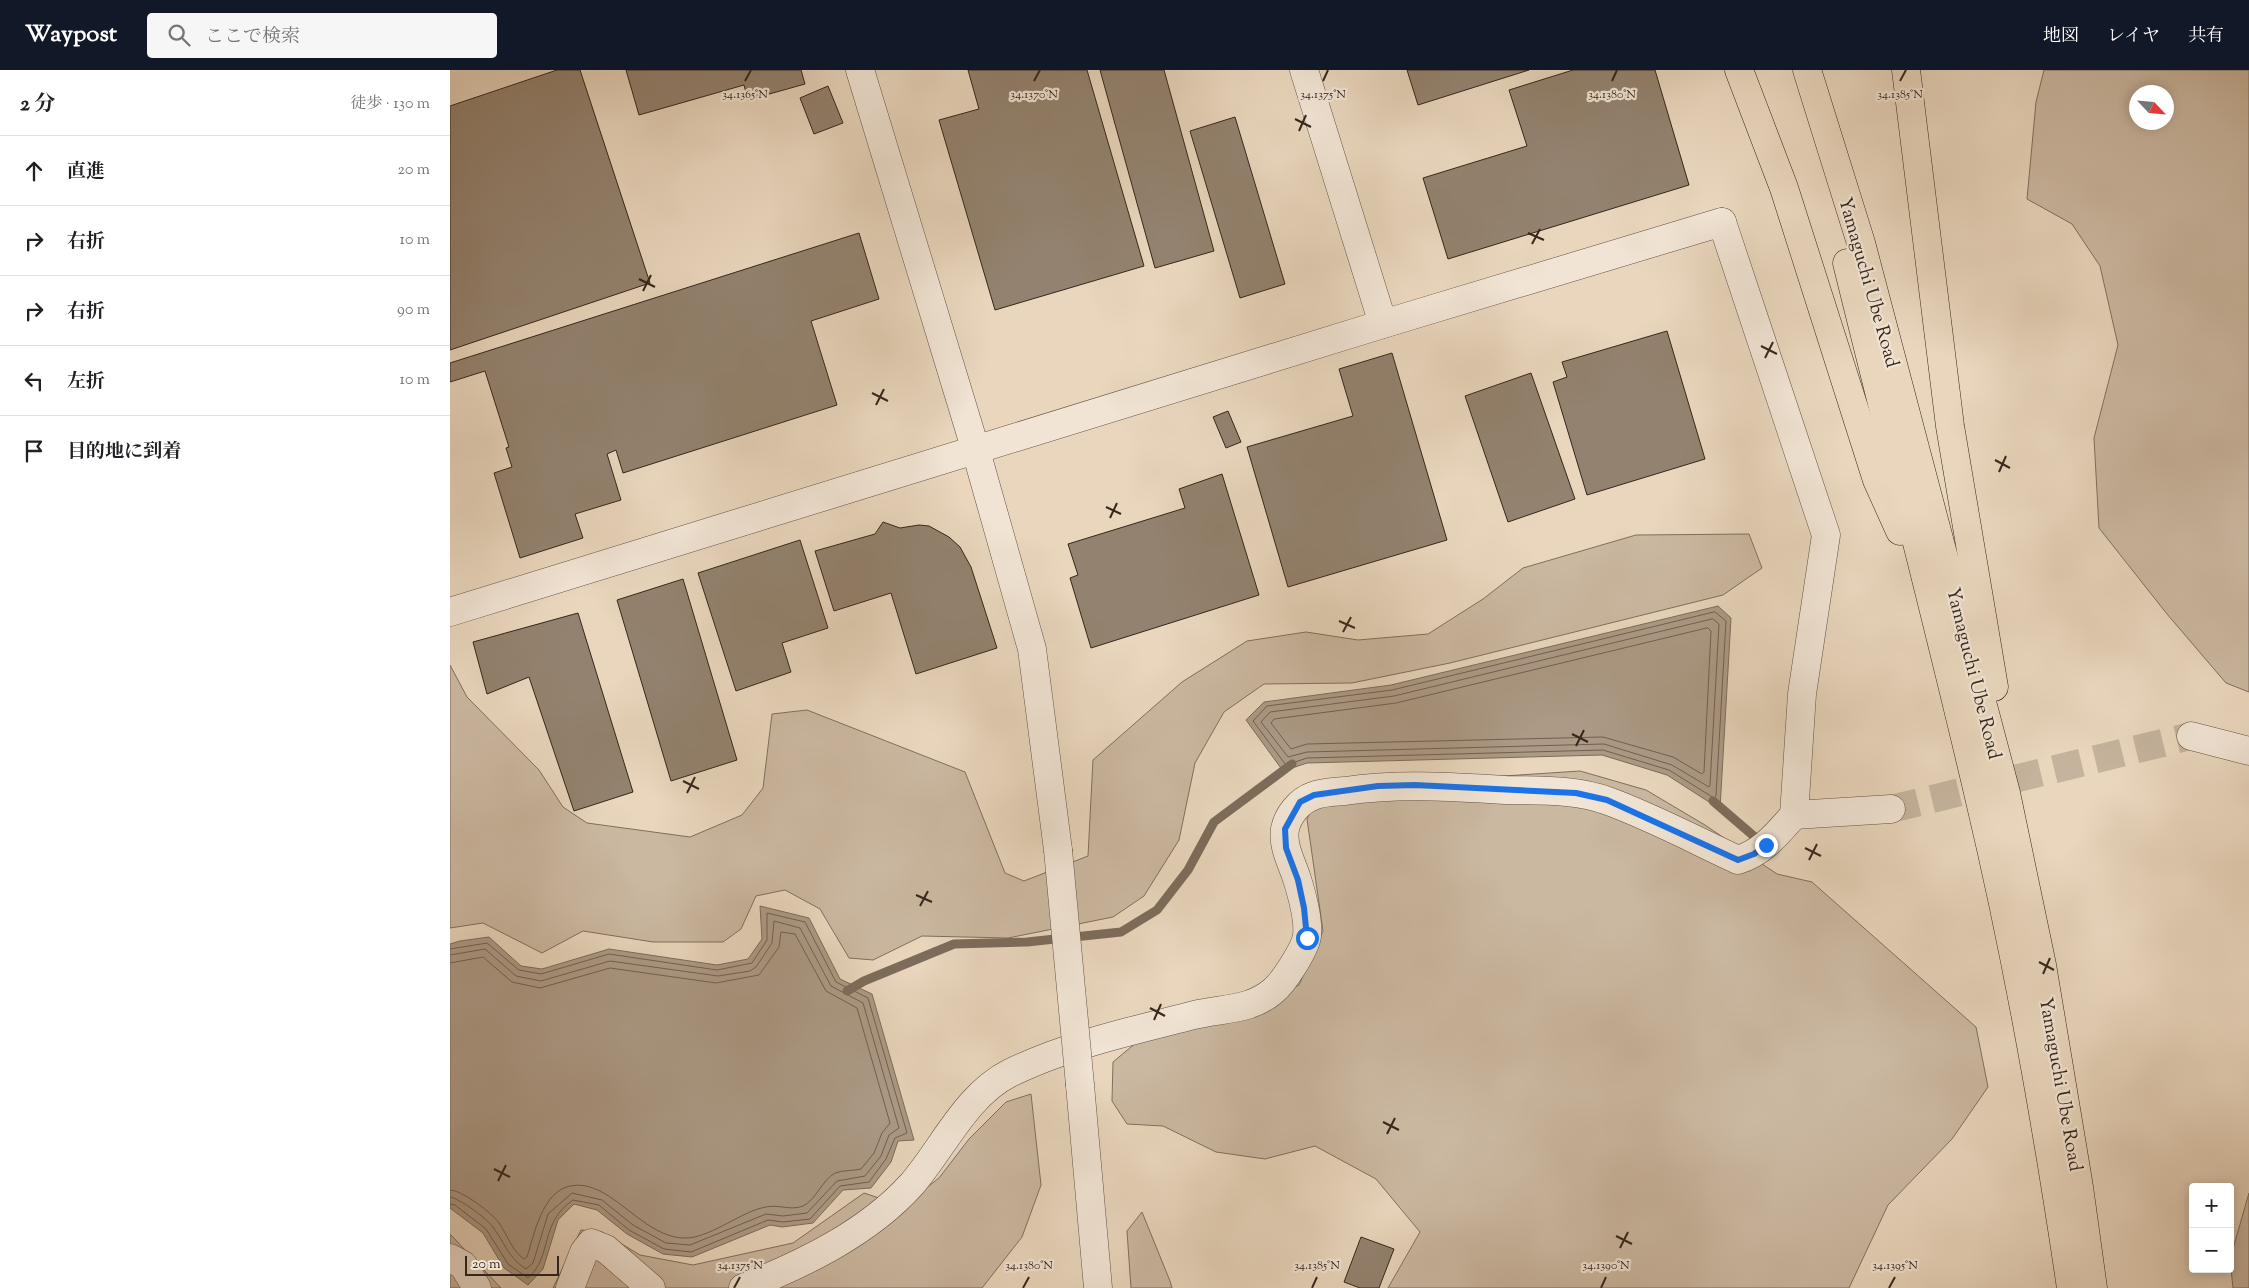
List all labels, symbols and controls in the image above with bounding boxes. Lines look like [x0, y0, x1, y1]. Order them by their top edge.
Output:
search box [147, 13, 497, 58]
text: Waypost [25, 18, 117, 52]
icon: search [165, 21, 193, 49]
text: ここで検索 [205, 24, 300, 51]
text: 地図 [2043, 24, 2079, 50]
text: レイヤ [2107, 24, 2160, 50]
text: 共有 [2188, 24, 2224, 50]
north arrow [2129, 85, 2174, 130]
text: 34.1365°N [722, 86, 768, 104]
text: 34.1370°N [1010, 86, 1058, 104]
text: 34.1375°N [1300, 86, 1346, 104]
text: 34.1380°N [1588, 86, 1636, 104]
text: 34.1385°N [1877, 86, 1923, 104]
text: 2 分 [20, 90, 55, 120]
text: 徒歩 · 130 m [350, 93, 430, 116]
icon: ahead [20, 157, 48, 185]
text: 直進 [67, 159, 105, 186]
text: 20 m [397, 159, 430, 182]
street label: Yamaguchi Ube Road [1830, 194, 1905, 371]
icon: right [20, 227, 48, 255]
text: 右折 [67, 229, 105, 256]
text: 10 m [400, 229, 430, 252]
icon: right [20, 297, 48, 325]
text: 右折 [67, 299, 105, 326]
text: 90 m [397, 299, 430, 322]
icon: left [20, 367, 48, 395]
text: 左折 [67, 369, 105, 396]
text: 10 m [400, 369, 430, 392]
icon: arrive [20, 437, 48, 465]
text: 目的地に到着 [67, 439, 181, 466]
street label: Yamaguchi Ube Road [1938, 585, 2007, 763]
route end [1755, 834, 1778, 857]
route start [1296, 927, 1319, 950]
street label: Yamaguchi Ube Road [2031, 995, 2088, 1174]
map controls [2189, 1183, 2234, 1273]
button: + [2189, 1183, 2234, 1228]
button: − [2189, 1228, 2234, 1273]
scale bar [465, 1253, 559, 1276]
text: 20 m [472, 1255, 501, 1275]
text: 34.1375°N [717, 1257, 763, 1275]
text: 34.1380°N [1005, 1257, 1053, 1275]
text: 34.1385°N [1294, 1257, 1340, 1275]
text: 34.1390°N [1582, 1257, 1630, 1275]
text: 34.1395°N [1872, 1257, 1918, 1275]

